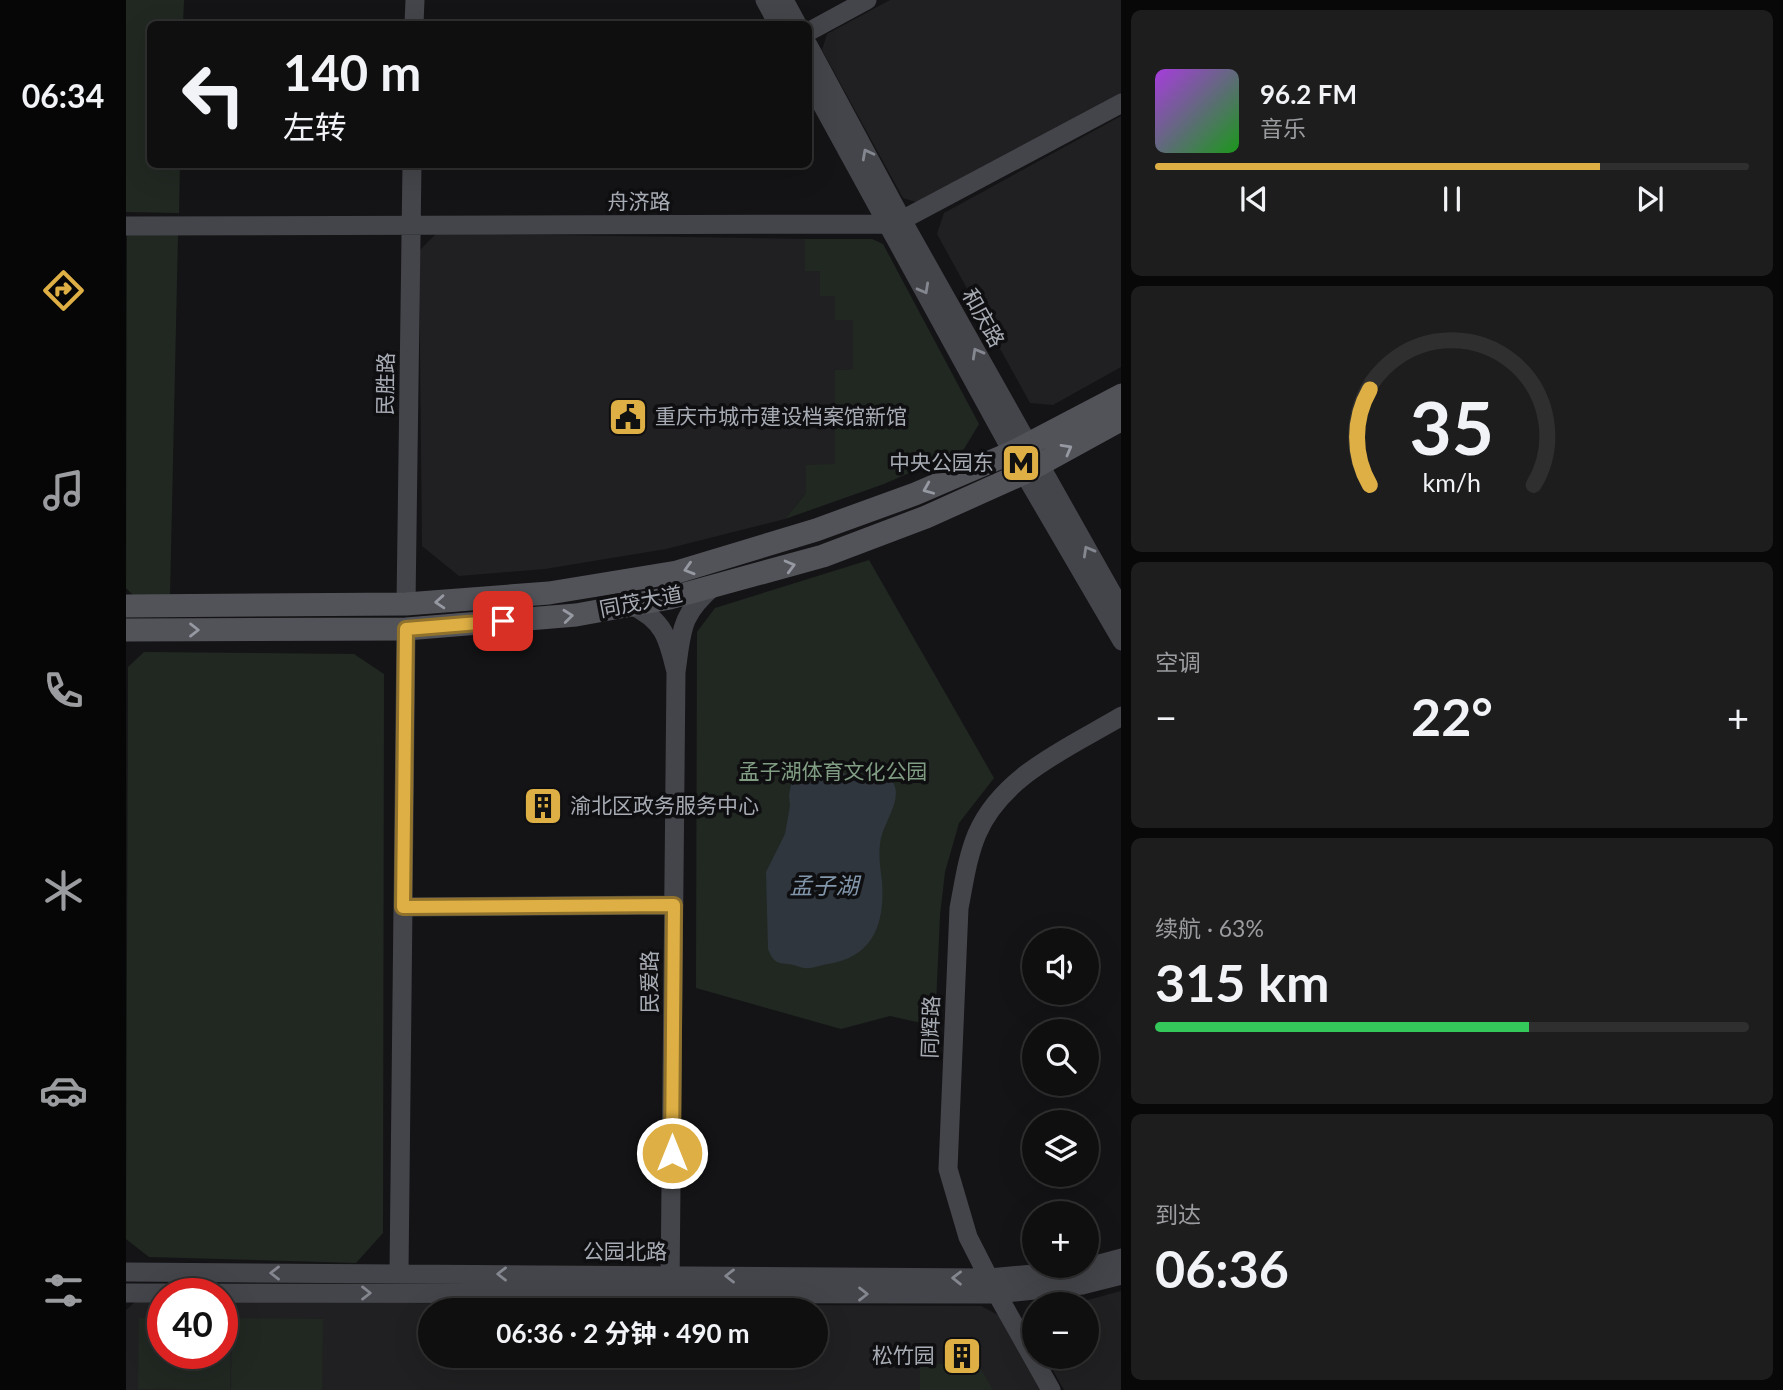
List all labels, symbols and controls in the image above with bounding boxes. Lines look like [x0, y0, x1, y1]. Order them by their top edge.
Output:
text: 140 m [283, 43, 421, 101]
icon: left [168, 49, 259, 140]
text: 06:34 [22, 76, 104, 115]
text: 96.2 FM [1260, 78, 1357, 110]
text: 左转 [283, 107, 347, 146]
text: 音乐 [1260, 114, 1306, 142]
one-way arrow [862, 149, 875, 161]
icon: previous [1235, 180, 1273, 218]
icon: pause [1433, 180, 1471, 218]
icon: next [1631, 180, 1669, 218]
street label: 舟济路 [608, 188, 671, 213]
icon: directions [39, 266, 88, 315]
one-way arrow [916, 282, 929, 295]
street label: 和庆路 [958, 284, 1011, 351]
one-way arrow [972, 347, 985, 360]
street label: 民胜路 [371, 352, 398, 416]
text: 35 [1410, 383, 1494, 471]
public building icon: 重庆市城市建设档案馆新馆 [607, 396, 649, 438]
place label: 重庆市城市建设档案馆新馆 [655, 403, 907, 428]
metro station icon: 中央公园东 [1000, 442, 1042, 484]
one-way arrow [1059, 444, 1072, 457]
place label: 中央公园东 [889, 449, 994, 474]
icon: music [39, 466, 88, 515]
text: km/h [1423, 467, 1481, 497]
one-way arrow [923, 480, 935, 494]
one-way arrow [1083, 546, 1096, 559]
one-way arrow [784, 559, 796, 574]
one-way arrow [683, 560, 695, 575]
street label: 同茂大道 [597, 580, 684, 621]
pin [473, 591, 533, 651]
one-way arrow [434, 594, 445, 609]
icon: arrive [484, 602, 522, 640]
one-way arrow [563, 609, 574, 624]
one-way arrow [189, 622, 200, 638]
text: 空调 [1155, 648, 1201, 676]
icon: phone [39, 666, 88, 715]
text: 22° [1411, 685, 1493, 747]
text: − [1155, 694, 1177, 740]
text: + [1727, 694, 1749, 740]
park label: 孟子湖体育文化公园 [739, 758, 928, 783]
building icon: 渝北区政务服务中心 [522, 785, 564, 827]
place label: 渝北区政务服务中心 [570, 792, 759, 817]
icon: climate [39, 866, 88, 915]
water label: 孟子湖 [790, 871, 862, 899]
text: 续航 · 63% [1155, 914, 1264, 942]
map controls [1022, 928, 1099, 1369]
button: sound [1022, 928, 1099, 1005]
street label: 民爱路 [636, 951, 661, 1014]
text: 315 km [1155, 951, 1329, 1013]
street label: 同辉路 [916, 995, 943, 1059]
button: search [1022, 1019, 1099, 1096]
icon: car [39, 1066, 88, 1115]
button: layers [1022, 1110, 1099, 1187]
position arrow [635, 1116, 709, 1190]
text: 到达 [1155, 1200, 1201, 1228]
button: + [1022, 1201, 1099, 1278]
text: 06:36 [1155, 1237, 1289, 1299]
street label: 公园北路 [583, 1238, 667, 1263]
one-way arrow [269, 1265, 279, 1281]
icon: filters [39, 1266, 88, 1315]
one-way arrow [496, 1266, 507, 1282]
one-way arrow [724, 1268, 734, 1284]
one-way arrow [951, 1270, 962, 1286]
speed limit sign: 40 [147, 1278, 238, 1369]
one-way arrow [361, 1285, 371, 1301]
one-way arrow [858, 1286, 868, 1302]
button: − [1022, 1292, 1099, 1369]
text: 06:36 · 2 分钟 · 490 m [496, 1317, 750, 1349]
building icon: 松竹园 [941, 1335, 983, 1377]
place label: 松竹园 [872, 1342, 935, 1367]

